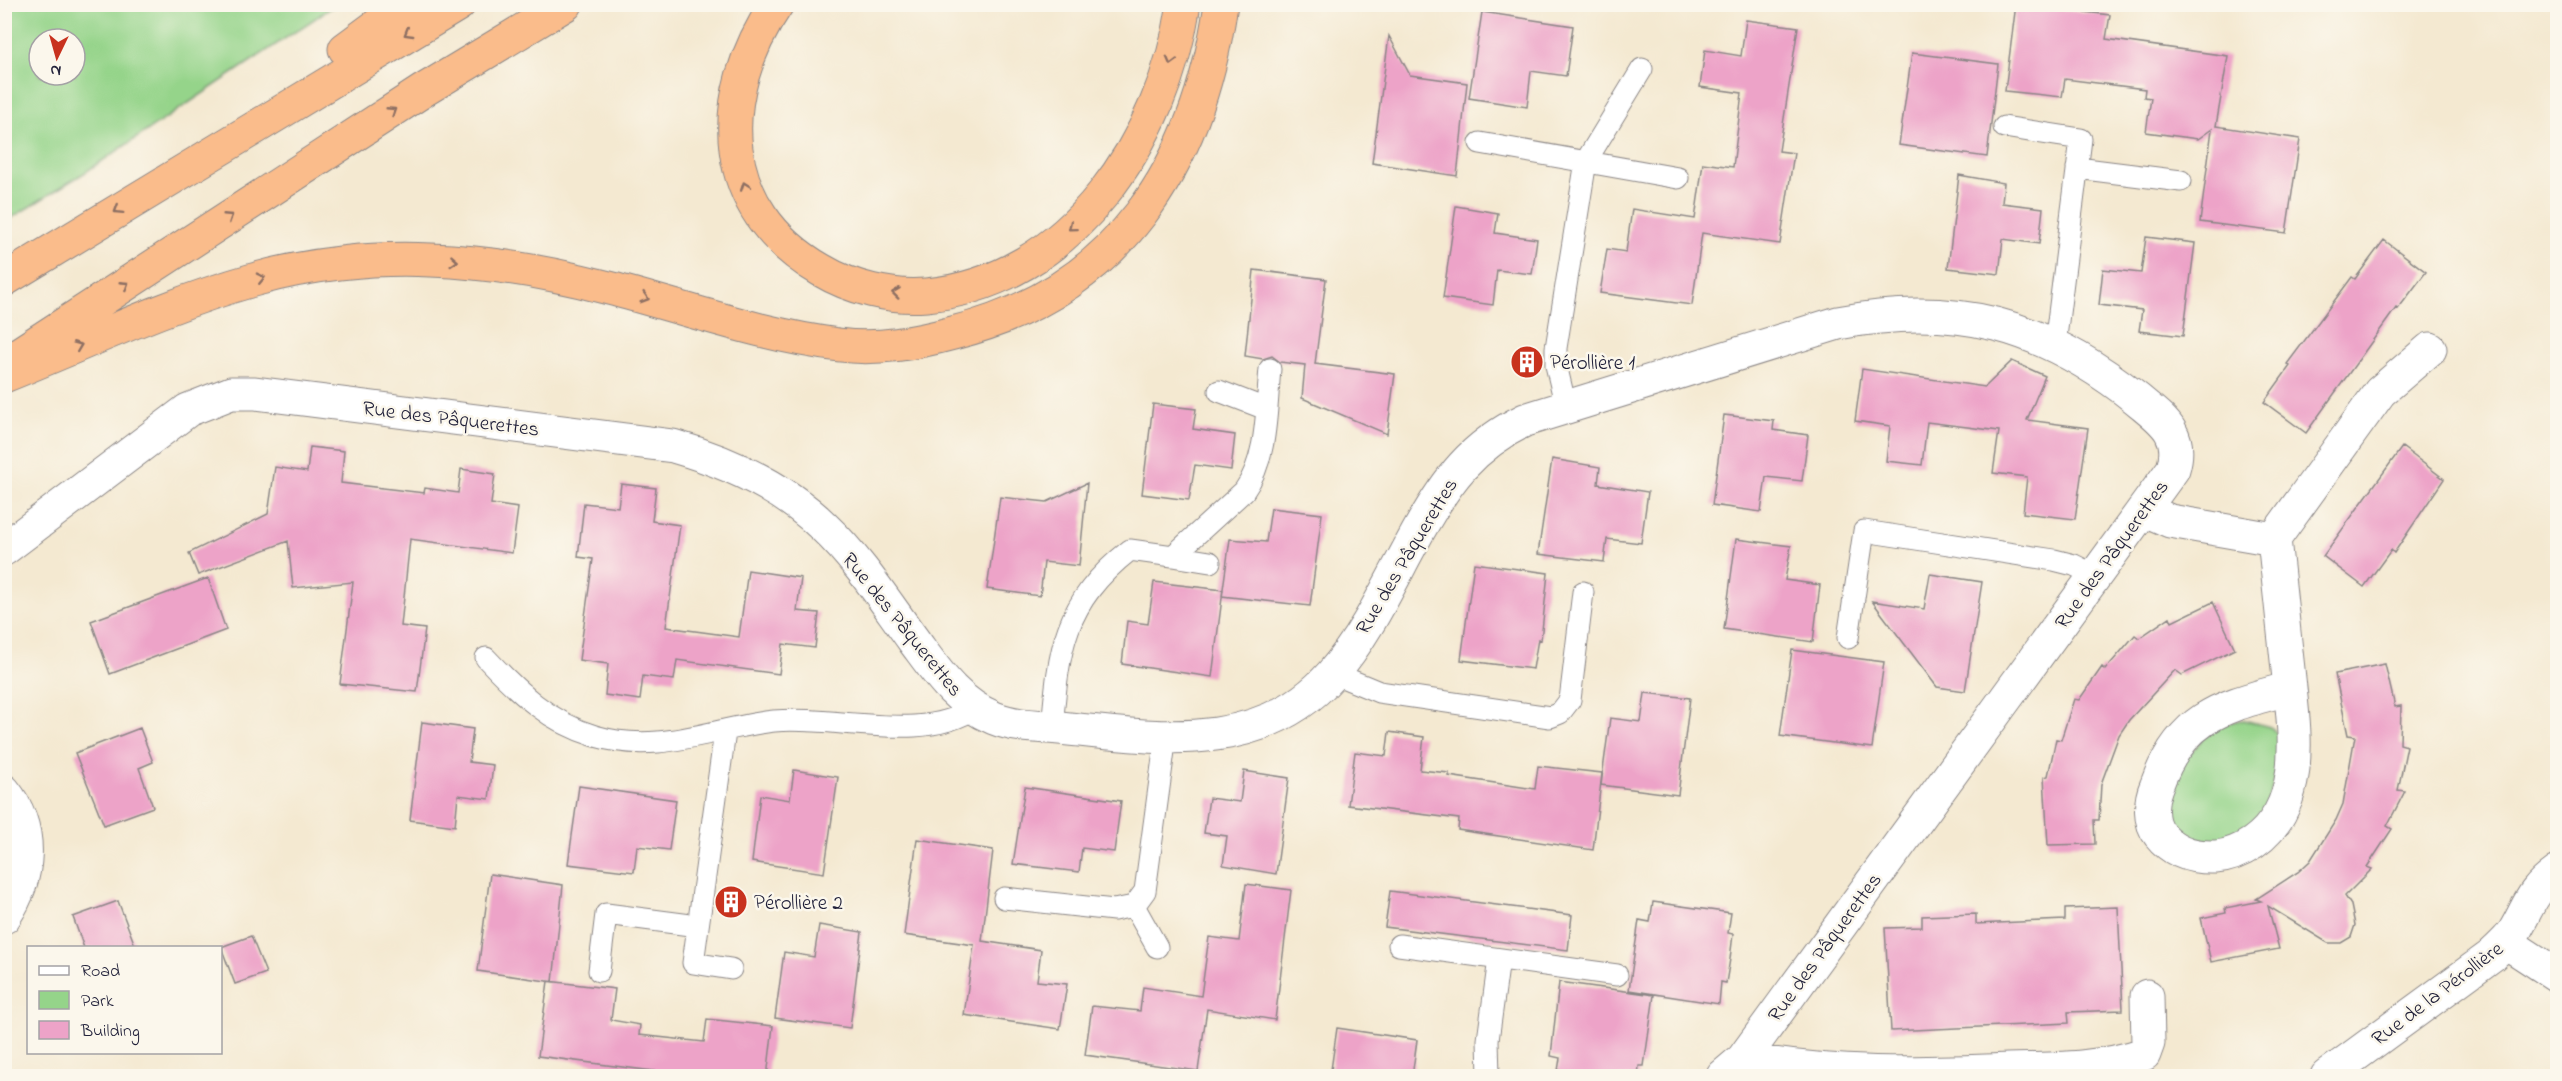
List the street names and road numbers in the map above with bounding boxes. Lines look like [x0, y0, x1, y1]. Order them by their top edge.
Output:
street label: Rue des Pâquerettes [361, 394, 541, 446]
street label: Rue des Pâquerettes [1349, 473, 1466, 641]
street label: Rue des Pâquerettes [2048, 474, 2177, 636]
street label: Rue des Pâquerettes [834, 547, 969, 704]
street label: Rue des Pâquerettes [1761, 867, 1890, 1029]
street label: Rue de la Pérollière [2366, 935, 2511, 1054]

